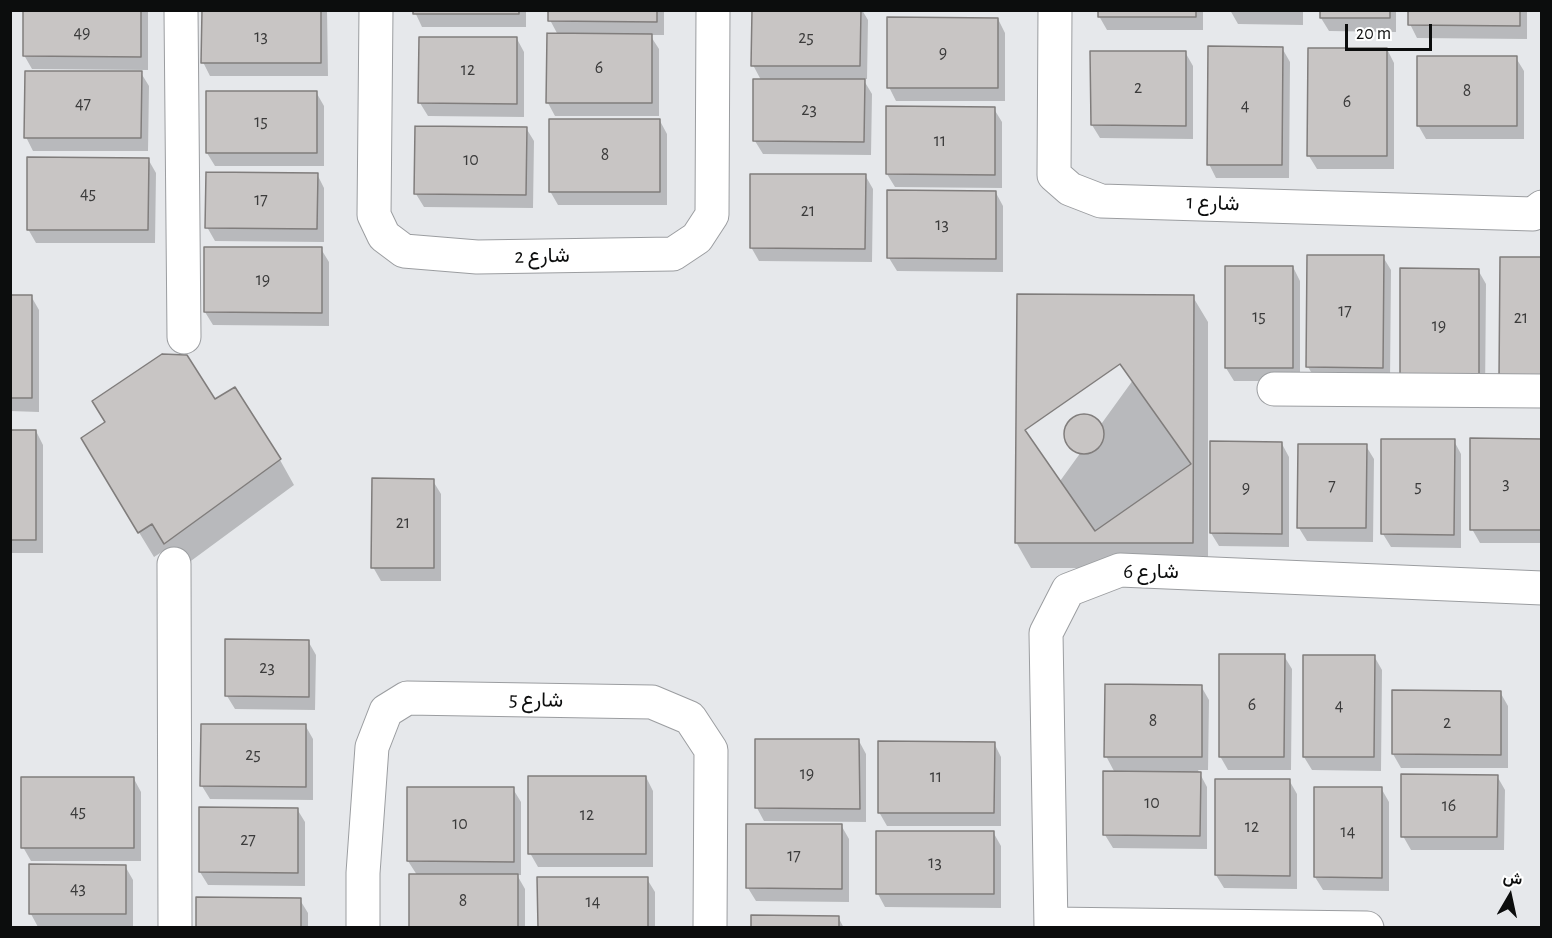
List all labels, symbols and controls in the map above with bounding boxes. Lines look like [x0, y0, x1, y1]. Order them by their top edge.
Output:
scale bar [1348, 12, 1435, 50]
house number: 49 [73, 22, 91, 44]
text: 20 m [1356, 25, 1391, 43]
house number: 13 [254, 26, 268, 48]
house number: 25 [798, 27, 814, 49]
house number: 9 [939, 42, 947, 64]
house number: 6 [595, 57, 603, 79]
house number: 12 [461, 59, 475, 81]
house number: 2 [1134, 77, 1142, 99]
house number: 8 [1463, 80, 1471, 102]
house number: 6 [1343, 91, 1351, 113]
house number: 47 [75, 93, 91, 115]
house number: 4 [1241, 95, 1249, 117]
house number: 23 [801, 99, 817, 121]
house number: 15 [254, 111, 268, 133]
house number: 11 [934, 130, 946, 152]
house number: 8 [601, 144, 609, 166]
house number: 10 [463, 149, 479, 171]
house number: 45 [80, 183, 96, 205]
house number: 17 [254, 189, 268, 211]
street label: شارع 1 [1186, 189, 1240, 217]
house number: 21 [801, 200, 815, 222]
house number: 13 [935, 214, 949, 236]
street label: شارع 2 [514, 243, 570, 269]
house number: 19 [256, 269, 270, 291]
house number: 17 [1338, 300, 1352, 322]
house number: 15 [1252, 306, 1266, 328]
house number: 21 [1514, 307, 1528, 329]
house number: 19 [1432, 315, 1446, 337]
house number: 3 [1502, 473, 1510, 495]
house number: 7 [1328, 475, 1336, 497]
house number: 5 [1414, 476, 1422, 498]
house number: 9 [1242, 477, 1250, 499]
house number: 21 [396, 512, 410, 534]
street label: شارع 6 [1123, 559, 1179, 585]
house number: 23 [259, 657, 275, 679]
street label: شارع 5 [509, 687, 563, 713]
house number: 6 [1248, 694, 1256, 716]
house number: 4 [1335, 695, 1343, 717]
house number: 8 [1149, 710, 1157, 732]
house number: 2 [1443, 712, 1451, 734]
house number: 25 [245, 744, 261, 766]
house number: 19 [800, 763, 814, 785]
house number: 11 [930, 766, 942, 788]
house number: 10 [1144, 792, 1160, 814]
house number: 16 [1442, 795, 1456, 817]
house number: 45 [70, 801, 86, 823]
house number: 12 [580, 804, 594, 826]
house number: 10 [452, 813, 468, 835]
house number: 12 [1245, 816, 1259, 838]
house number: 14 [1341, 821, 1355, 843]
house number: 27 [240, 829, 256, 851]
house number: 17 [787, 845, 801, 867]
house number: 13 [928, 852, 942, 874]
north arrow [1480, 866, 1540, 926]
text: ش [1502, 869, 1524, 888]
house number: 43 [70, 878, 86, 900]
house number: 8 [459, 890, 467, 912]
house number: 14 [586, 891, 600, 913]

